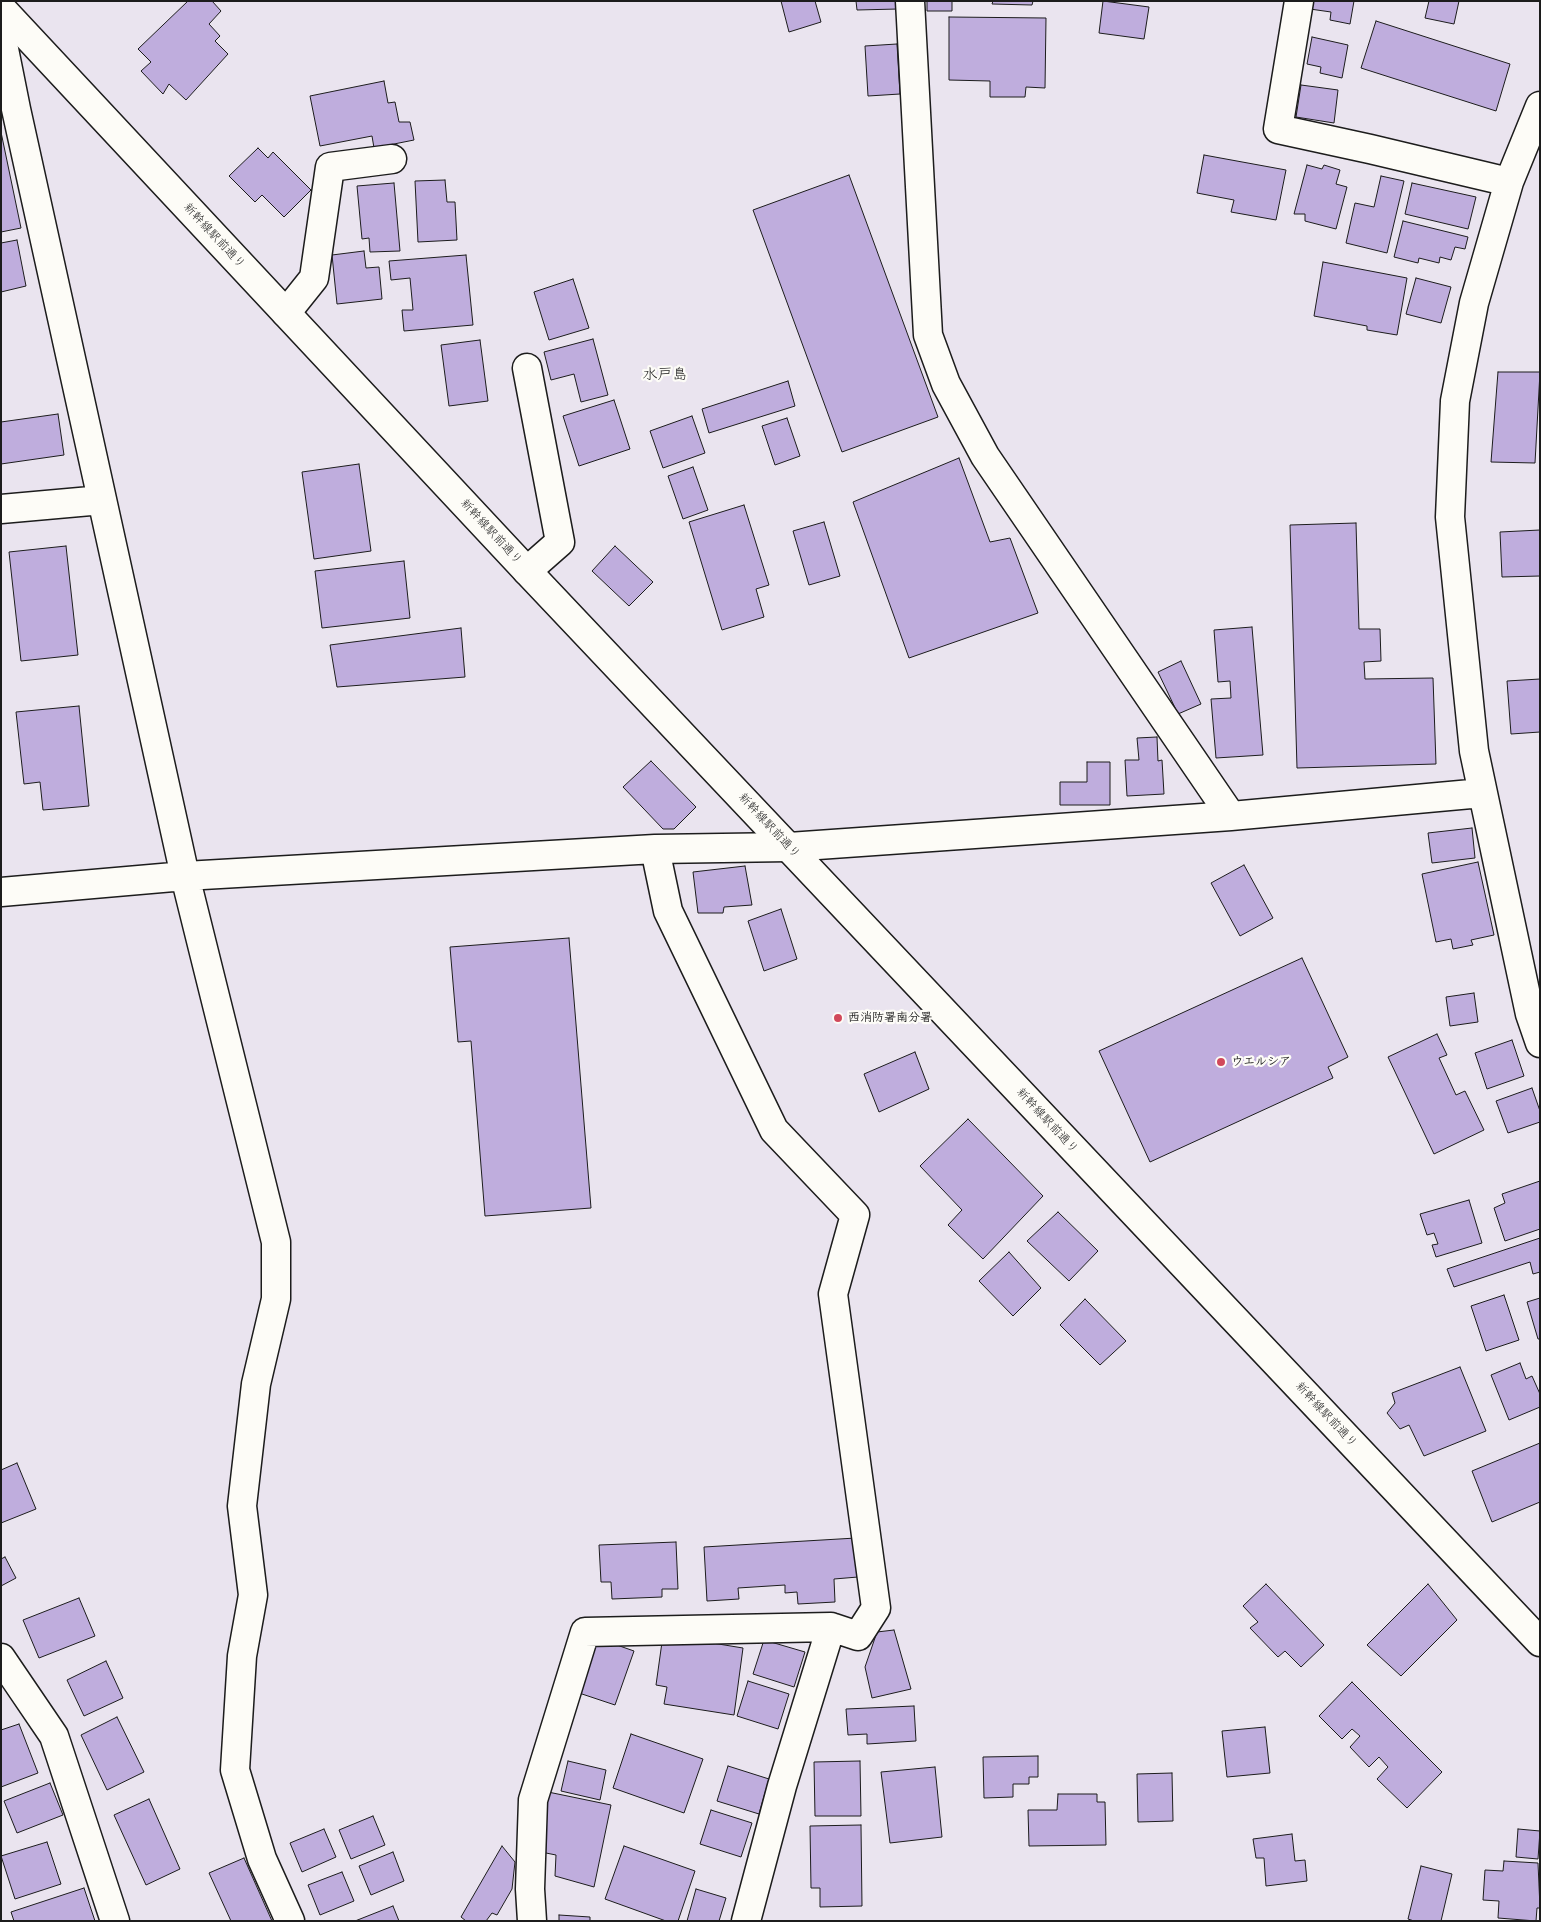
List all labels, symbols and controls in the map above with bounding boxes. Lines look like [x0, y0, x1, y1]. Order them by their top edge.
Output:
street label: 新幹線駅前通り [180, 200, 248, 272]
district label: 水戸島 [643, 366, 687, 384]
street label: 新幹線駅前通り [457, 496, 525, 568]
street label: 新幹線駅前通り [735, 790, 803, 862]
place label: 西消防署南分署 [848, 1011, 932, 1025]
marker: 西消防署南分署 [832, 1012, 844, 1024]
place label: ウエルシア [1231, 1055, 1291, 1069]
marker: ウエルシア [1215, 1056, 1227, 1068]
street label: 新幹線駅前通り [1013, 1085, 1081, 1157]
street label: 新幹線駅前通り [1292, 1379, 1360, 1451]

